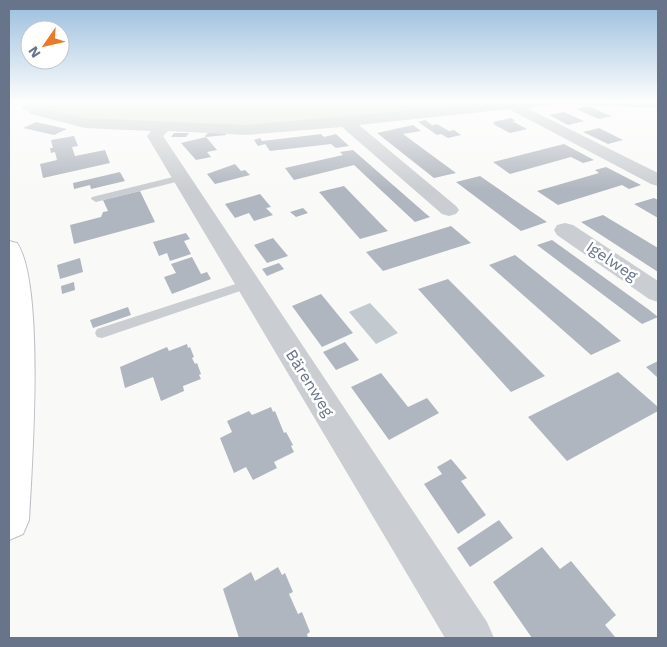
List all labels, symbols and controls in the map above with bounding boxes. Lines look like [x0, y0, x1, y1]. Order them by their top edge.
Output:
north arrow [20, 20, 70, 70]
text: N [25, 43, 44, 61]
street label: Igelweg [583, 237, 642, 285]
street label: Bärenweg [282, 346, 338, 421]

